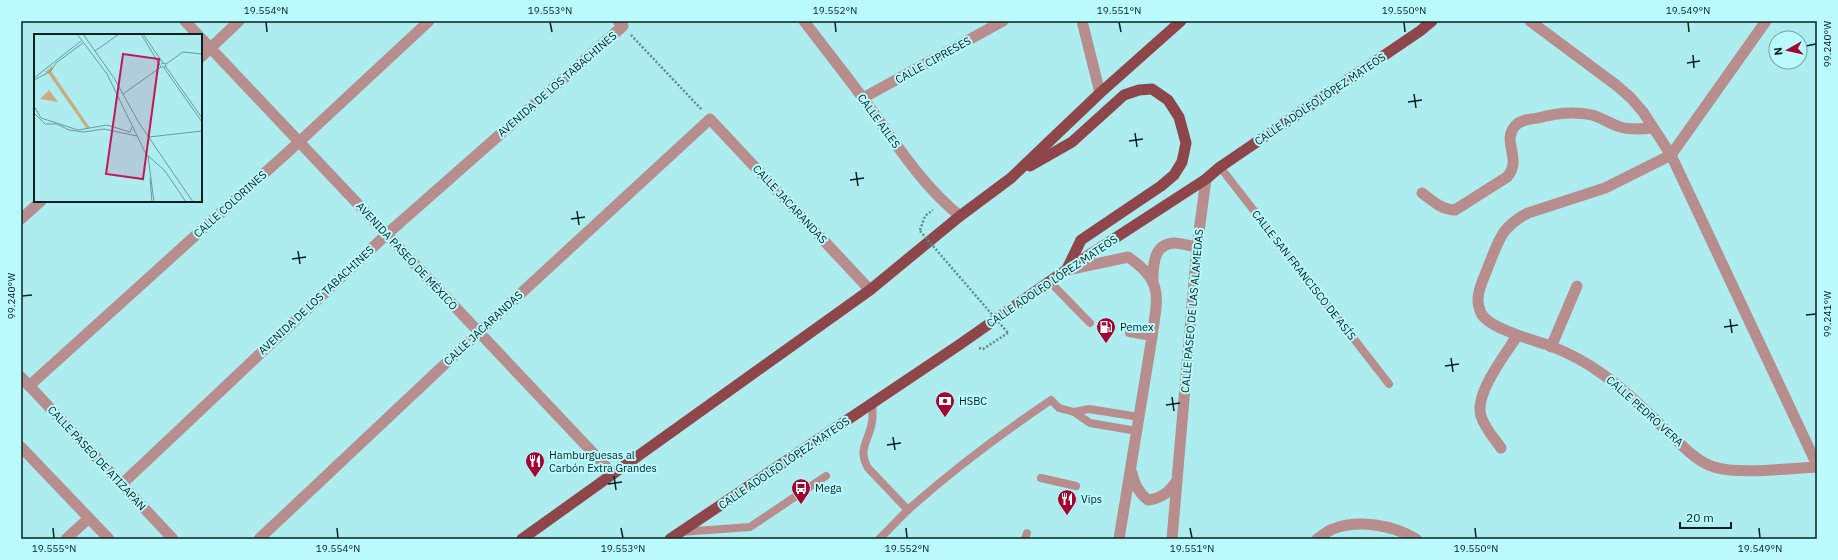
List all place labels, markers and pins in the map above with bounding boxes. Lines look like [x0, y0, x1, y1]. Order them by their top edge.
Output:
fuel station icon: Pemex [1095, 316, 1117, 344]
place label: Pemex [1120, 320, 1154, 334]
bank icon: HSBC [934, 390, 956, 418]
place label: HSBC [959, 394, 987, 408]
place label: Hamburguesas al Carbón Extra Grandes [549, 448, 657, 475]
restaurant icon: Hamburguesas al Carbón Extra Grandes [524, 450, 546, 478]
bus stop icon: Mega [790, 477, 812, 505]
place label: Mega [815, 481, 842, 495]
restaurant icon: Vips [1056, 488, 1078, 516]
place label: Vips [1081, 492, 1102, 506]

